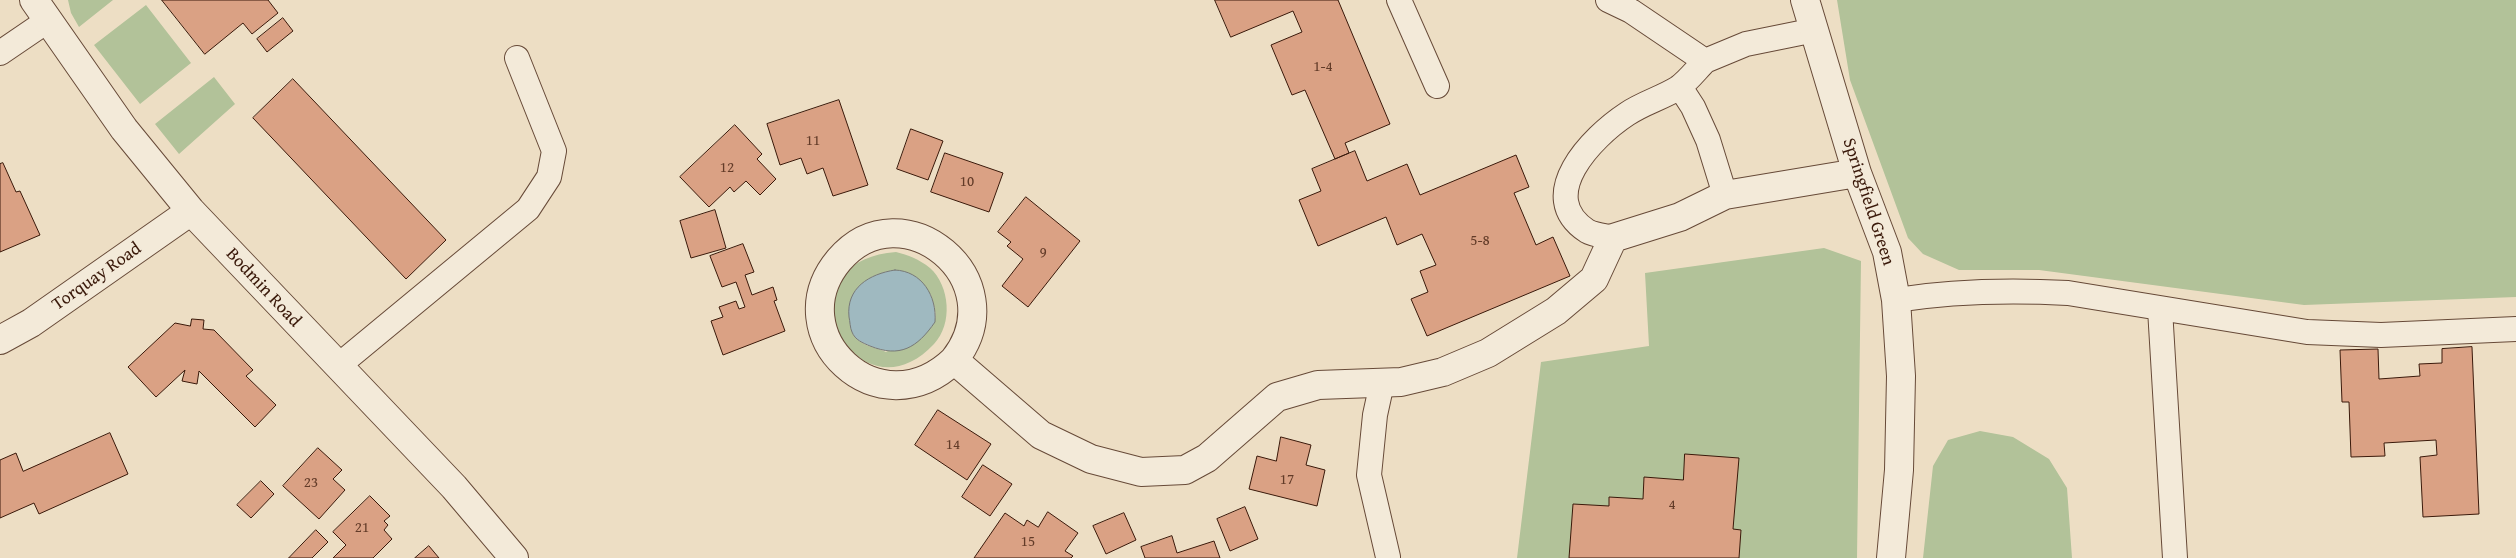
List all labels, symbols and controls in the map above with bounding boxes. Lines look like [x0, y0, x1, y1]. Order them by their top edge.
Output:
house number: 1-4 [1313, 58, 1333, 76]
house number: 11 [806, 132, 820, 150]
street label: Springfield Green [1837, 136, 1899, 268]
house number: 12 [720, 159, 734, 177]
house number: 10 [960, 173, 974, 191]
house number: 5-8 [1470, 232, 1490, 250]
street label: Torquay Road [48, 238, 146, 316]
street label: Bodmin Road [221, 244, 305, 332]
house number: 9 [1039, 244, 1047, 262]
house number: 14 [946, 436, 960, 454]
house number: 17 [1280, 471, 1294, 489]
house number: 23 [304, 474, 318, 492]
house number: 4 [1668, 496, 1676, 514]
house number: 21 [355, 519, 369, 537]
house number: 15 [1021, 533, 1035, 551]

